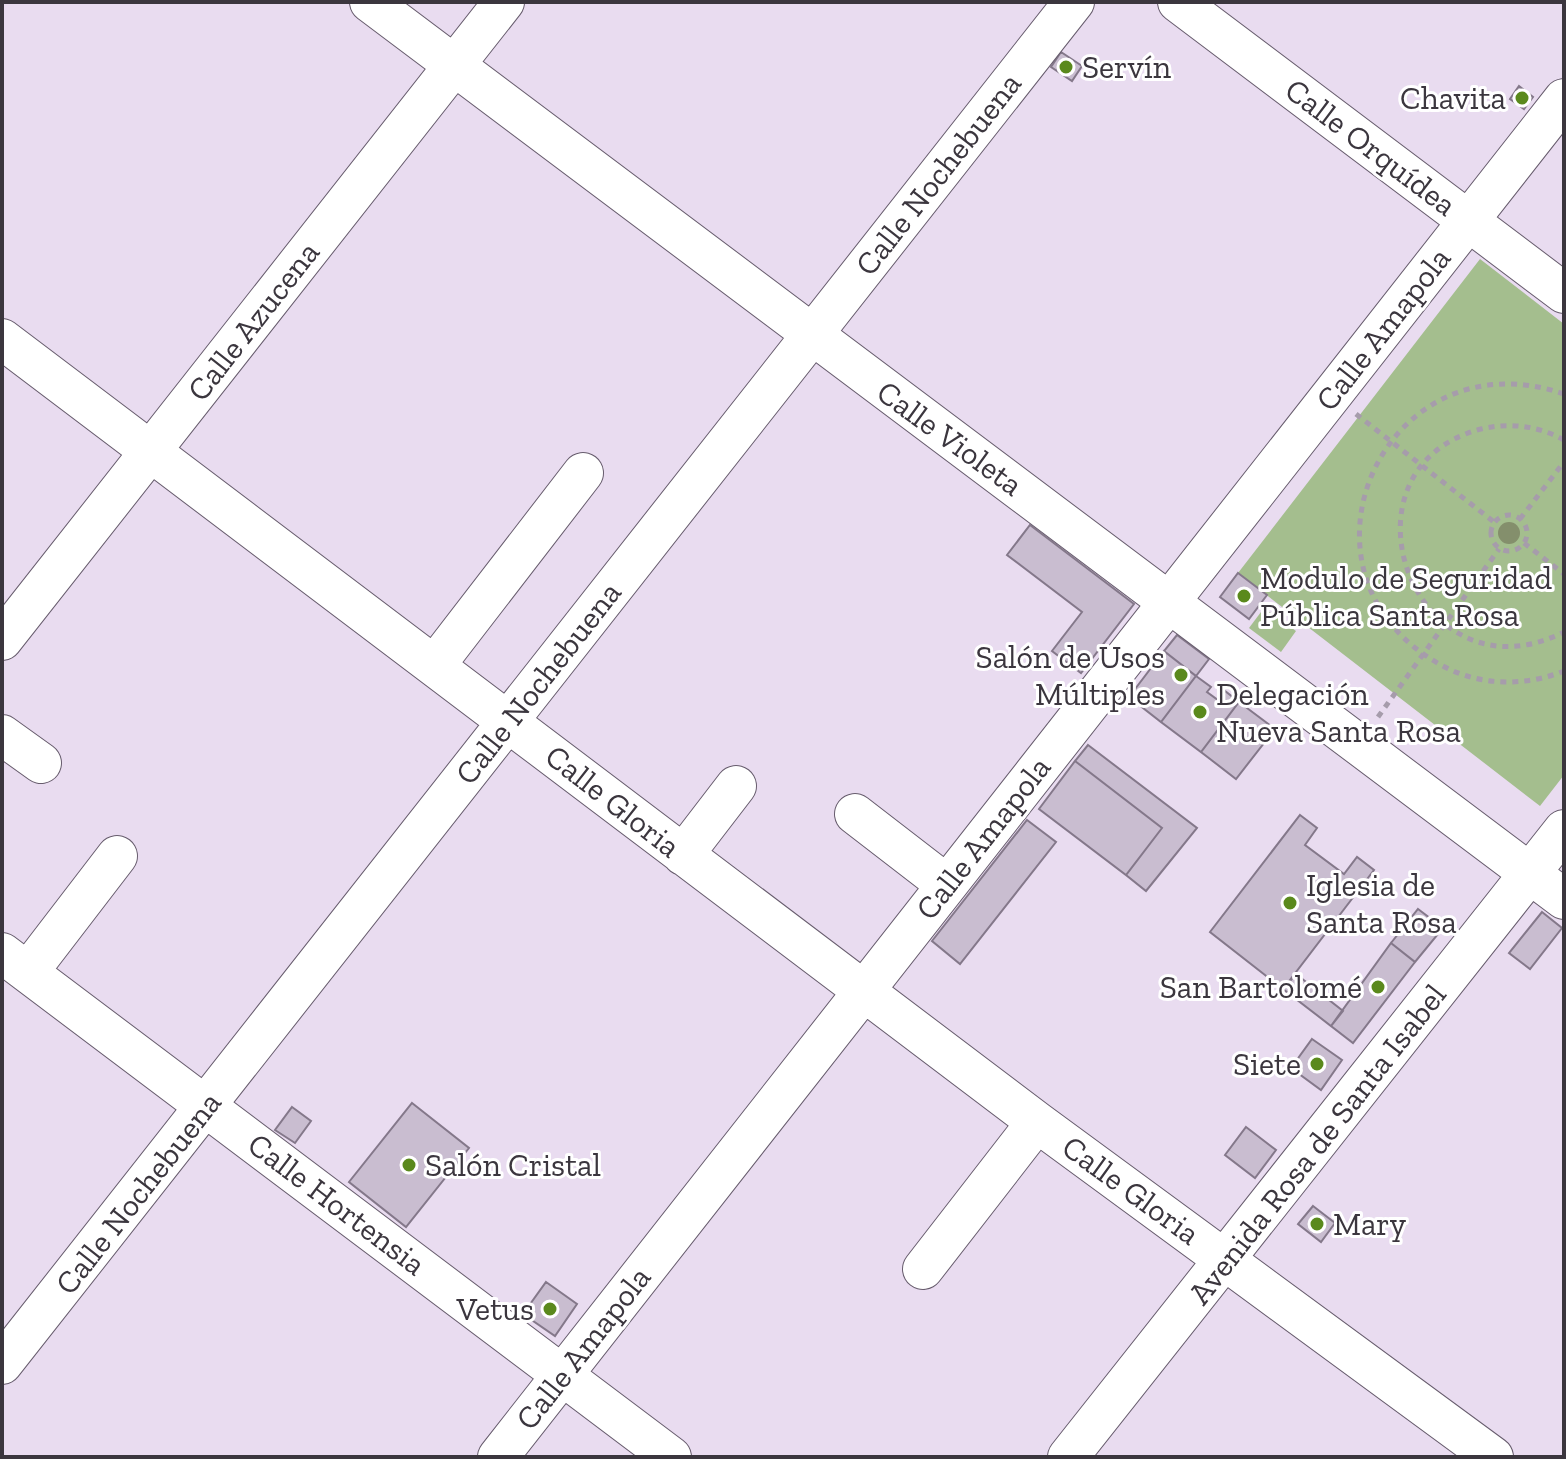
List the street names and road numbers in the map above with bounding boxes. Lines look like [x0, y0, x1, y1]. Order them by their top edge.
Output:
street label: Calle Nochebuena [847, 65, 1029, 283]
street label: Calle Orquídea [1278, 70, 1464, 224]
street label: Calle Azucena [179, 234, 327, 408]
street label: Calle Amapola [1308, 240, 1458, 418]
street label: Calle Violeta [870, 372, 1030, 504]
street label: Calle Nochebuena [447, 574, 629, 792]
street label: Calle Gloria [538, 737, 688, 865]
street label: Calle Amapola [908, 749, 1058, 927]
street label: Avenida Rosa de Santa Isabel [1180, 976, 1454, 1312]
street label: Calle Nochebuena [47, 1084, 229, 1302]
street label: Calle Hortensia [241, 1125, 433, 1283]
street label: Calle Gloria [1055, 1128, 1207, 1252]
street label: Calle Amapola [508, 1259, 658, 1437]

